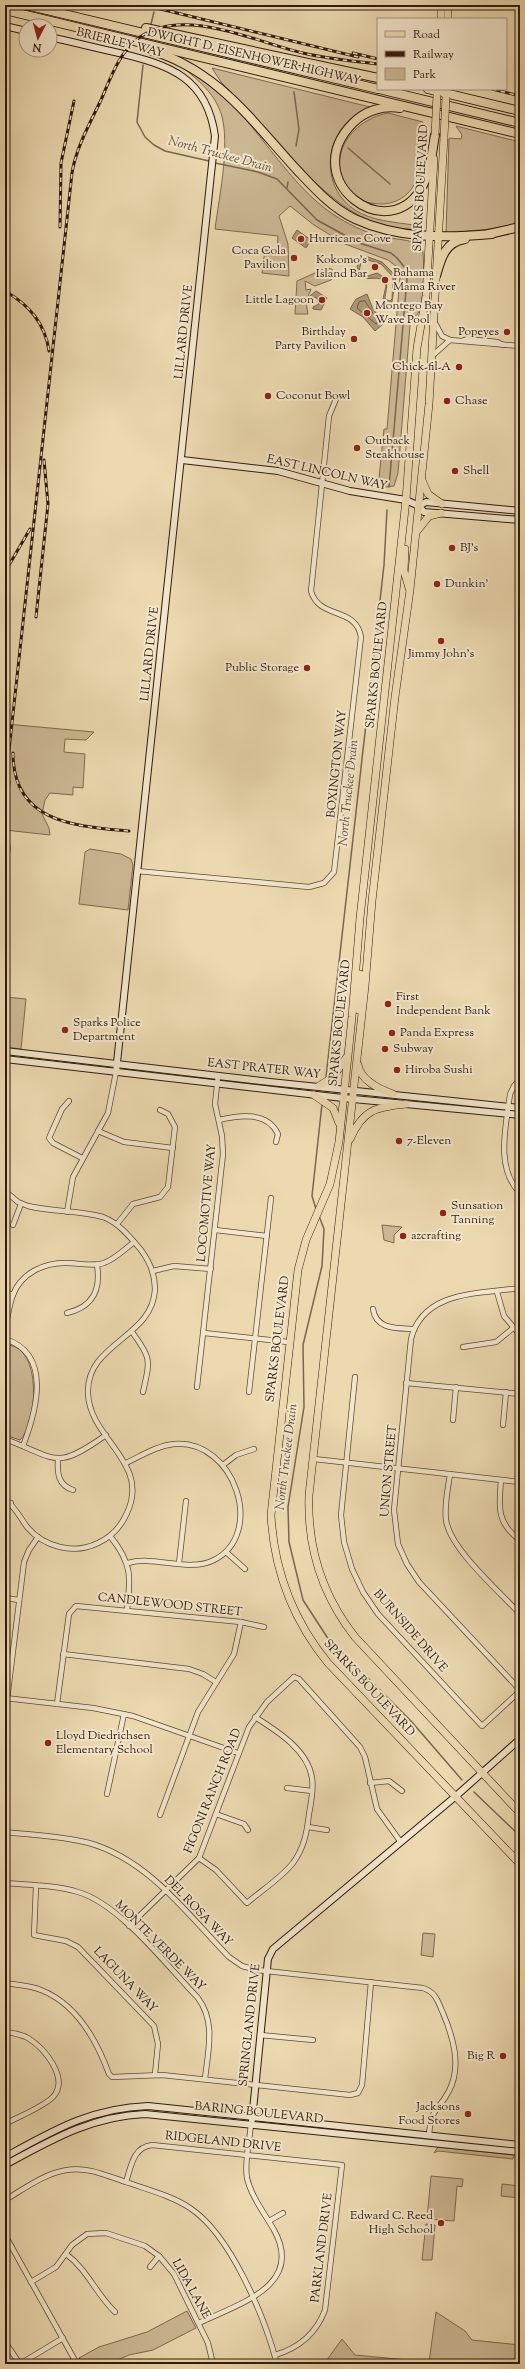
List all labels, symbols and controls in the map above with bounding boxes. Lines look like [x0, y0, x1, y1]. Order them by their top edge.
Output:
north arrow [18, 18, 58, 58]
legend [377, 18, 507, 90]
street label: BRIERLEY WAY [74, 23, 166, 63]
street label: DWIGHT D. EISENHOWER HIGHWAY [145, 24, 363, 90]
text: Road [413, 26, 440, 44]
text: N [32, 39, 43, 55]
text: Railway [413, 46, 454, 64]
text: Park [413, 66, 436, 84]
street label: SPARKS BOULEVARD [409, 124, 433, 252]
water label: North Truckee Drain [166, 132, 274, 178]
place label: Hurricane Cove [309, 230, 391, 248]
marker: Hurricane Cove [296, 234, 306, 244]
place label: Coca Cola Pavilion [232, 242, 286, 274]
place label: Kokomo's Island Bar [316, 251, 367, 283]
marker: Coca Cola Pavilion [289, 253, 299, 263]
marker: Kokomo's Island Bar [370, 262, 380, 272]
place label: Bahama Mama River [393, 264, 456, 296]
marker: Bahama Mama River [380, 275, 390, 285]
street label: LILLARD DRIVE [170, 283, 198, 380]
place label: Little Lagoon [245, 291, 314, 309]
marker: Little Lagoon [317, 295, 327, 305]
place label: Montego Bay Wave Pool [375, 297, 443, 329]
marker: Montego Bay Wave Pool [362, 308, 372, 318]
place label: Birthday Party Pavilion [275, 323, 346, 355]
place label: Popeyes [458, 323, 499, 341]
marker: Popeyes [502, 327, 512, 337]
marker: Birthday Party Pavilion [349, 334, 359, 344]
place label: Chick-fil-A [392, 358, 451, 376]
marker: Chick-fil-A [454, 362, 464, 372]
place label: Coconut Bowl [276, 387, 351, 405]
marker: Coconut Bowl [263, 391, 273, 401]
place label: Chase [455, 392, 488, 410]
marker: Chase [442, 396, 452, 406]
place label: Outback Steakhouse [365, 432, 425, 464]
marker: Outback Steakhouse [352, 443, 362, 453]
street label: EAST LINCOLN WAY [265, 450, 389, 496]
place label: Shell [463, 462, 490, 480]
marker: Shell [450, 466, 460, 476]
place label: BJ's [460, 539, 479, 557]
marker: BJ's [447, 543, 457, 553]
place label: Dunkin' [445, 575, 488, 593]
marker: Dunkin' [432, 579, 442, 589]
street label: SPARKS BOULEVARD [361, 601, 393, 729]
street label: LILLARD DRIVE [136, 605, 164, 702]
marker: Jimmy John's [436, 636, 446, 646]
place label: Jimmy John's [407, 645, 474, 663]
place label: Public Storage [225, 659, 299, 677]
marker: Public Storage [302, 663, 312, 673]
street label: BOXINGTON WAY [322, 709, 352, 819]
water label: North Truckee Drain [334, 739, 364, 847]
street label: SPARKS BOULEVARD [324, 959, 356, 1087]
place label: First Independent Bank [396, 988, 491, 1020]
marker: First Independent Bank [383, 999, 393, 1009]
place label: Sparks Police Department [73, 1014, 141, 1046]
place label: Panda Express [400, 1024, 474, 1042]
marker: Sparks Police Department [60, 1025, 70, 1035]
marker: Panda Express [387, 1028, 397, 1038]
place label: Subway [393, 1040, 434, 1058]
marker: Subway [380, 1044, 390, 1054]
street label: EAST PRATER WAY [206, 1054, 322, 1084]
place label: Hiroba Sushi [405, 1061, 473, 1079]
marker: Hiroba Sushi [392, 1065, 402, 1075]
place label: 7-Eleven [407, 1132, 451, 1150]
marker: 7-Eleven [394, 1136, 404, 1146]
street label: LOCOMOTIVE WAY [193, 1143, 221, 1263]
place label: Sunsation Tanning [451, 1197, 503, 1229]
marker: Sunsation Tanning [438, 1208, 448, 1218]
place label: azcrafting [411, 1227, 461, 1245]
marker: azcrafting [398, 1231, 408, 1241]
street label: SPARKS BOULEVARD [261, 1275, 295, 1403]
water label: North Truckee Drain [272, 1403, 302, 1511]
street label: UNION STREET [376, 1424, 402, 1518]
street label: BURNSIDE DRIVE [369, 1586, 452, 1677]
street label: CANDLEWOOD STREET [97, 1588, 244, 1622]
street label: SPARKS BOULEVARD [319, 1635, 419, 1741]
street label: FIGONI RANCH ROAD [180, 1726, 246, 1856]
place label: Lloyd Diedrichsen Elementary School [56, 1727, 153, 1759]
marker: Lloyd Diedrichsen Elementary School [43, 1738, 53, 1748]
street label: DEL ROSA WAY [159, 1872, 237, 1951]
street label: MONTE VERDE WAY [111, 1897, 210, 1996]
street label: LAGUNA WAY [89, 1943, 162, 2017]
street label: SPRINGLAND DRIVE [235, 1962, 265, 2087]
place label: Big R [467, 2047, 495, 2065]
marker: Big R [498, 2051, 508, 2061]
street label: BARING BOULEVARD [194, 2097, 324, 2129]
place label: Jacksons Food Stores [398, 2098, 460, 2130]
marker: Jacksons Food Stores [463, 2109, 473, 2119]
street label: RIDGELAND DRIVE [164, 2127, 283, 2157]
street label: PARKLAND DRIVE [306, 2191, 338, 2304]
place label: Edward C. Reed High School [350, 2207, 434, 2239]
marker: Edward C. Reed High School [436, 2218, 446, 2228]
street label: LIDA LANE [167, 2256, 215, 2323]

